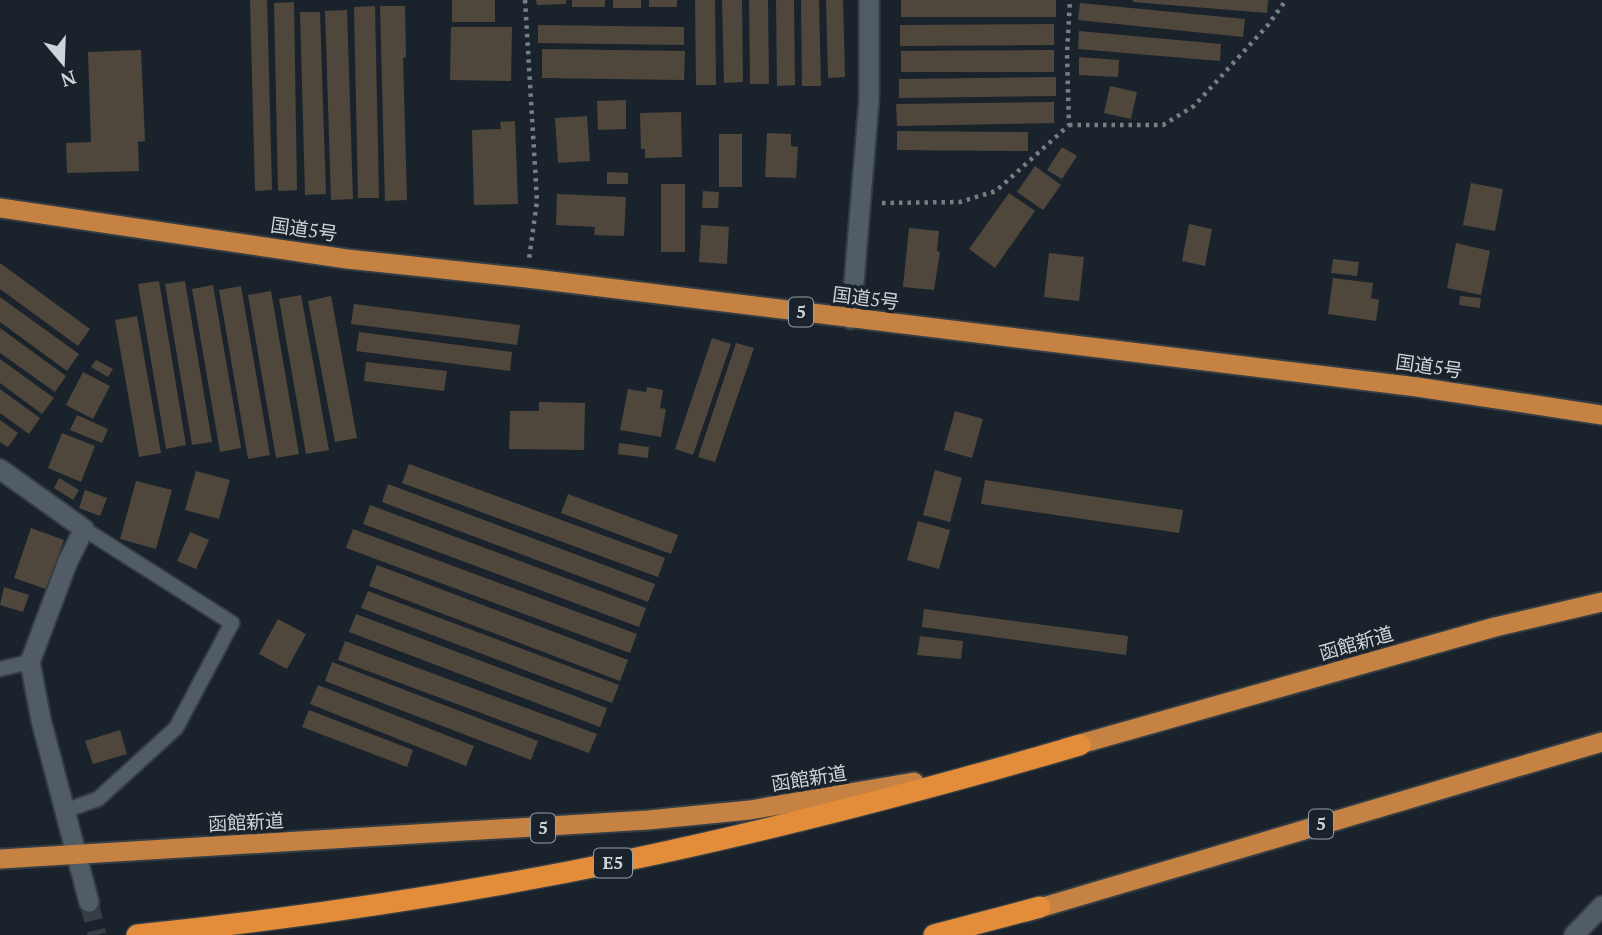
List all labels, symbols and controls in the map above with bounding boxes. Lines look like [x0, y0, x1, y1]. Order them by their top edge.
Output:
north arrow [28, 28, 98, 98]
text: N [57, 65, 80, 94]
street label: 国道5号 [269, 211, 339, 246]
street label: 国道5号 [831, 281, 901, 314]
road number: 5 [789, 298, 813, 326]
street label: 国道5号 [1394, 348, 1464, 383]
street label: 函館新道 [1316, 620, 1396, 665]
street label: 函館新道 [769, 759, 848, 796]
street label: 函館新道 [207, 807, 285, 836]
road number: 5 [1309, 810, 1333, 838]
road number: 5 [531, 814, 555, 842]
road number: E5 [594, 848, 632, 878]

